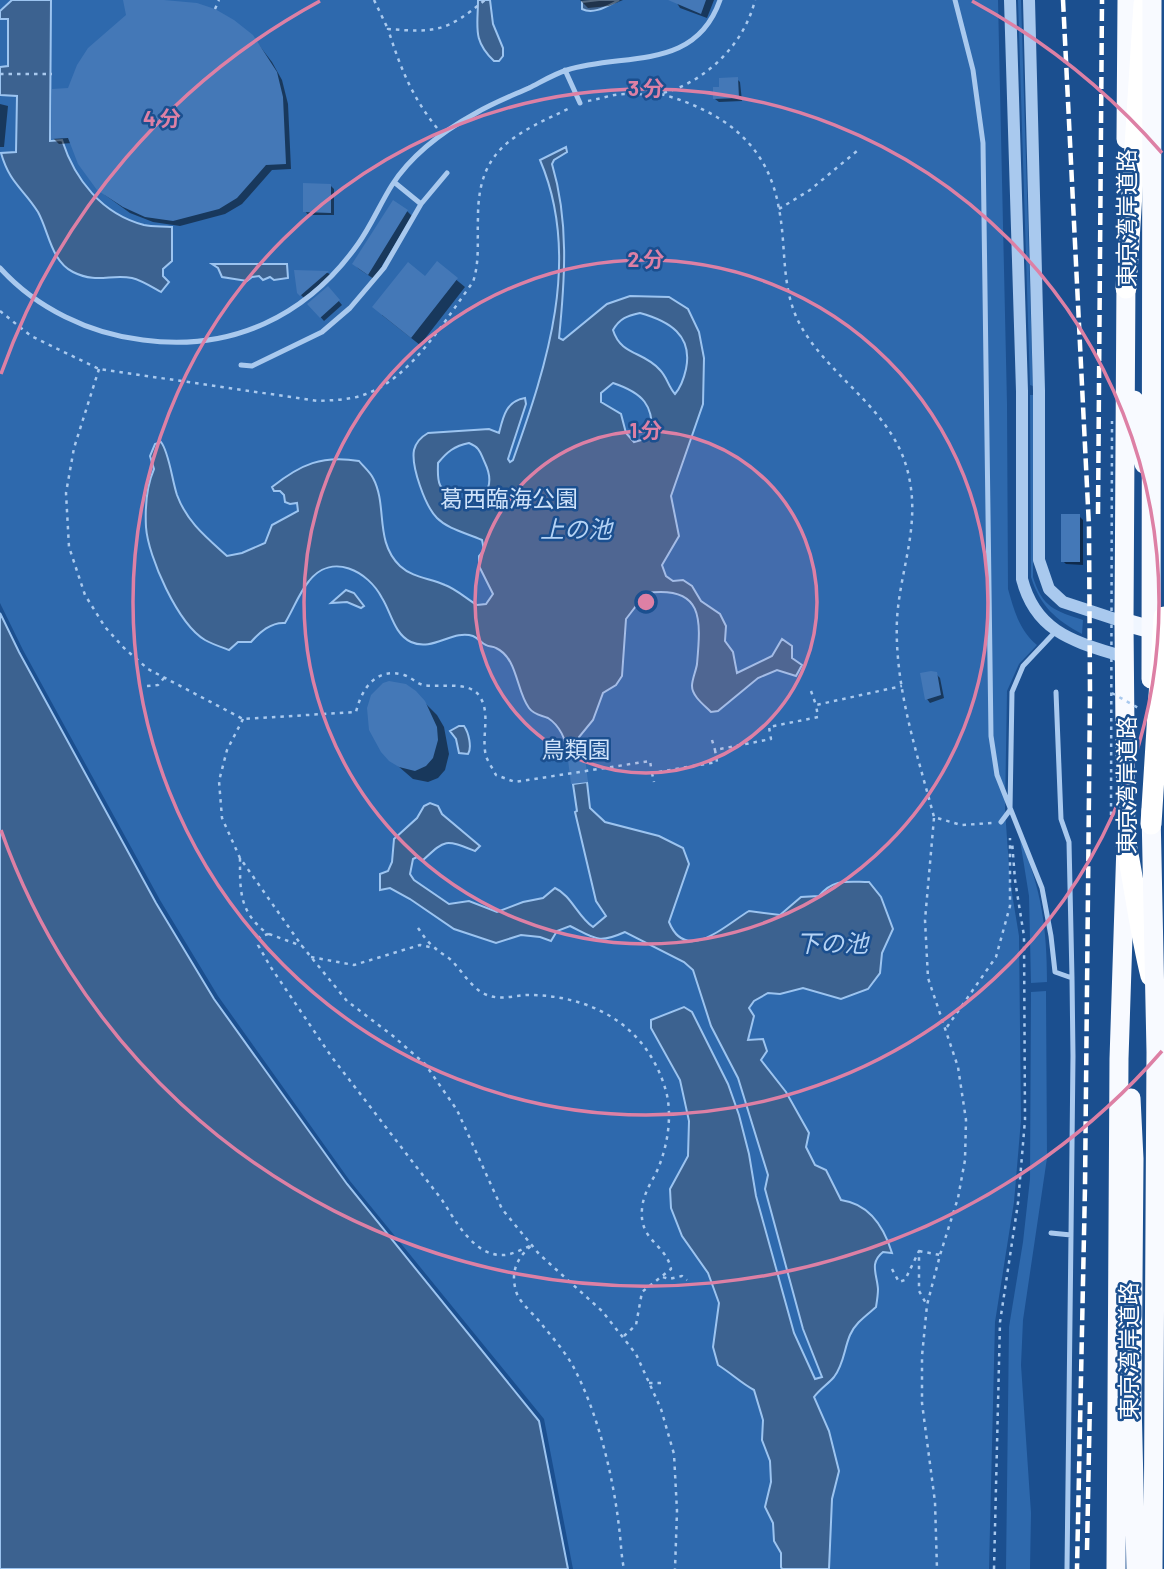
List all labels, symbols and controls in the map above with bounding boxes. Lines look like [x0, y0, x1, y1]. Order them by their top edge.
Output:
text: 3 分 [628, 75, 664, 100]
text: 4 分 [143, 105, 181, 130]
street label: 東京湾岸道路 [1112, 149, 1140, 287]
text: 2 分 [628, 246, 664, 271]
text: 1 分 [630, 417, 662, 442]
park label: 葛西臨海公園 [440, 484, 578, 512]
water label: 上の池 [540, 514, 614, 543]
centre of rings [634, 590, 658, 614]
street label: 東京湾岸道路 [1112, 716, 1140, 854]
park label: 鳥類園 [542, 735, 611, 763]
water label: 下の池 [796, 928, 870, 957]
street label: 東京湾岸道路 [1114, 1282, 1142, 1420]

